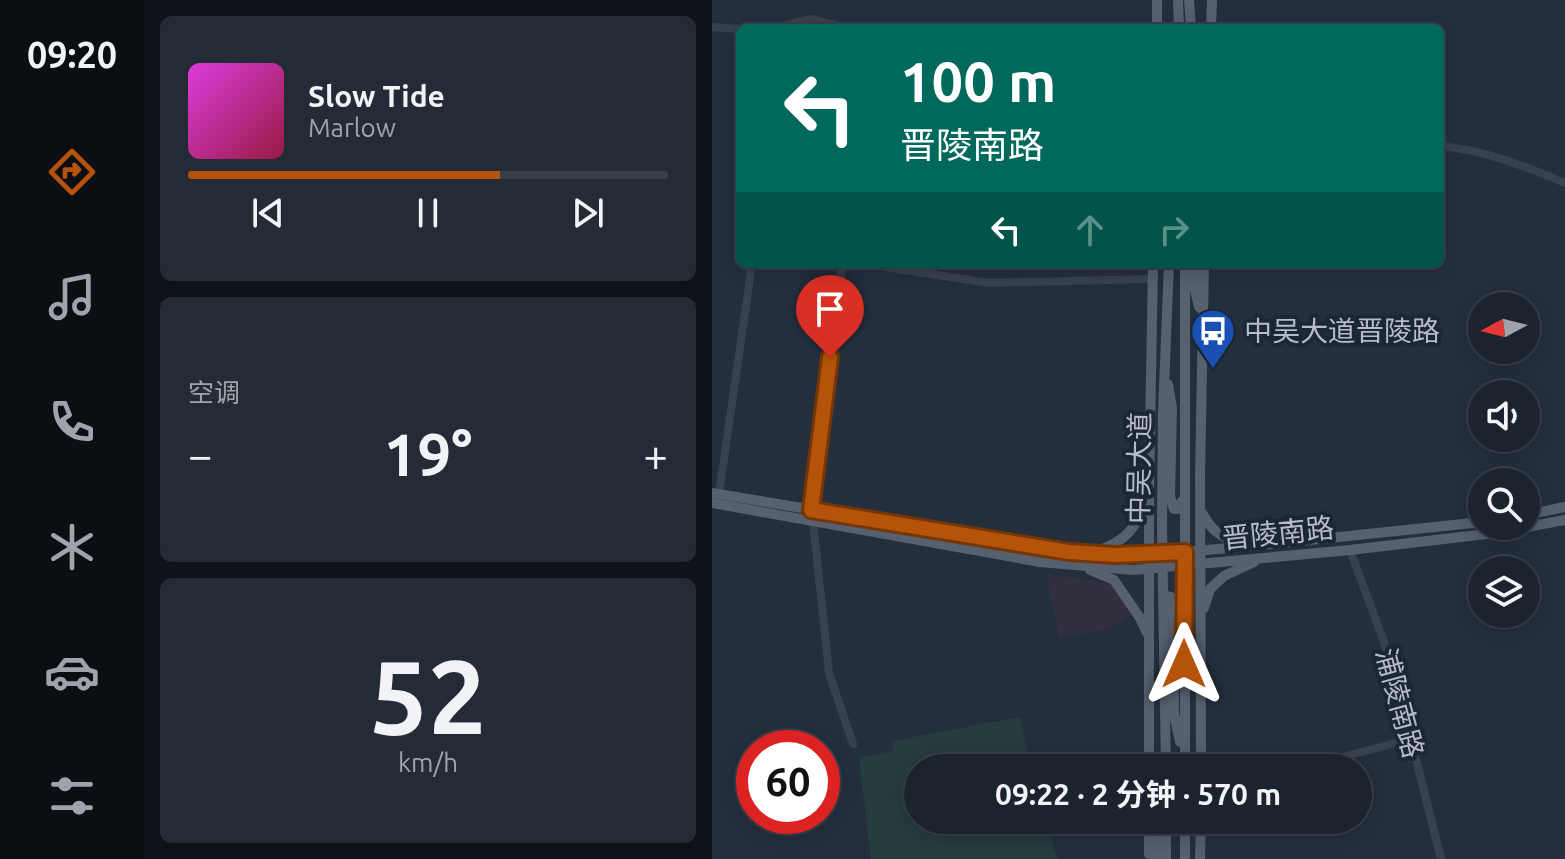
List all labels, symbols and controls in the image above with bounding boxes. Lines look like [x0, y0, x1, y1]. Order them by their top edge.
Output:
text: 09:20 [27, 34, 117, 75]
text: 100 m [900, 50, 1056, 113]
icon: left [768, 56, 872, 160]
text: Slow Tide [308, 79, 445, 113]
text: Marlow [308, 113, 396, 142]
text: 晋陵南路 [900, 124, 1044, 165]
icon: directions [44, 144, 100, 200]
icon: previous [246, 191, 290, 235]
icon: pause [406, 191, 450, 235]
icon: next [566, 191, 610, 235]
icon: left [984, 208, 1028, 252]
icon: ahead [1068, 208, 1112, 252]
icon: right [1152, 208, 1196, 252]
icon: music [44, 269, 100, 325]
pin [796, 275, 864, 357]
icon: arrive [808, 287, 852, 331]
north arrow [1468, 292, 1540, 364]
map controls [1468, 292, 1540, 628]
bus stop icon: 中吴大道晋陵路 [1189, 307, 1237, 370]
place label: 中吴大道晋陵路 [1244, 315, 1440, 346]
text: 空调 [188, 378, 240, 407]
button: sound [1468, 380, 1540, 452]
icon: phone [44, 394, 100, 450]
street label: 中吴大道 [1122, 412, 1155, 524]
text: 19° [384, 420, 472, 487]
text: − [188, 430, 213, 479]
text: + [643, 430, 668, 479]
button: search [1468, 468, 1540, 540]
street label: 晋陵南路 [1221, 511, 1335, 554]
icon: climate [44, 519, 100, 575]
button: layers [1468, 556, 1540, 628]
position arrow [1142, 622, 1226, 706]
text: 52 [369, 637, 487, 754]
icon: car [44, 644, 100, 700]
street label: 浦陵南路 [1371, 645, 1430, 761]
speed limit sign: 60 [736, 730, 840, 834]
text: km/h [398, 748, 458, 777]
icon: filters [44, 768, 100, 824]
text: 09:22 · 2 分钟 · 570 m [995, 777, 1281, 811]

